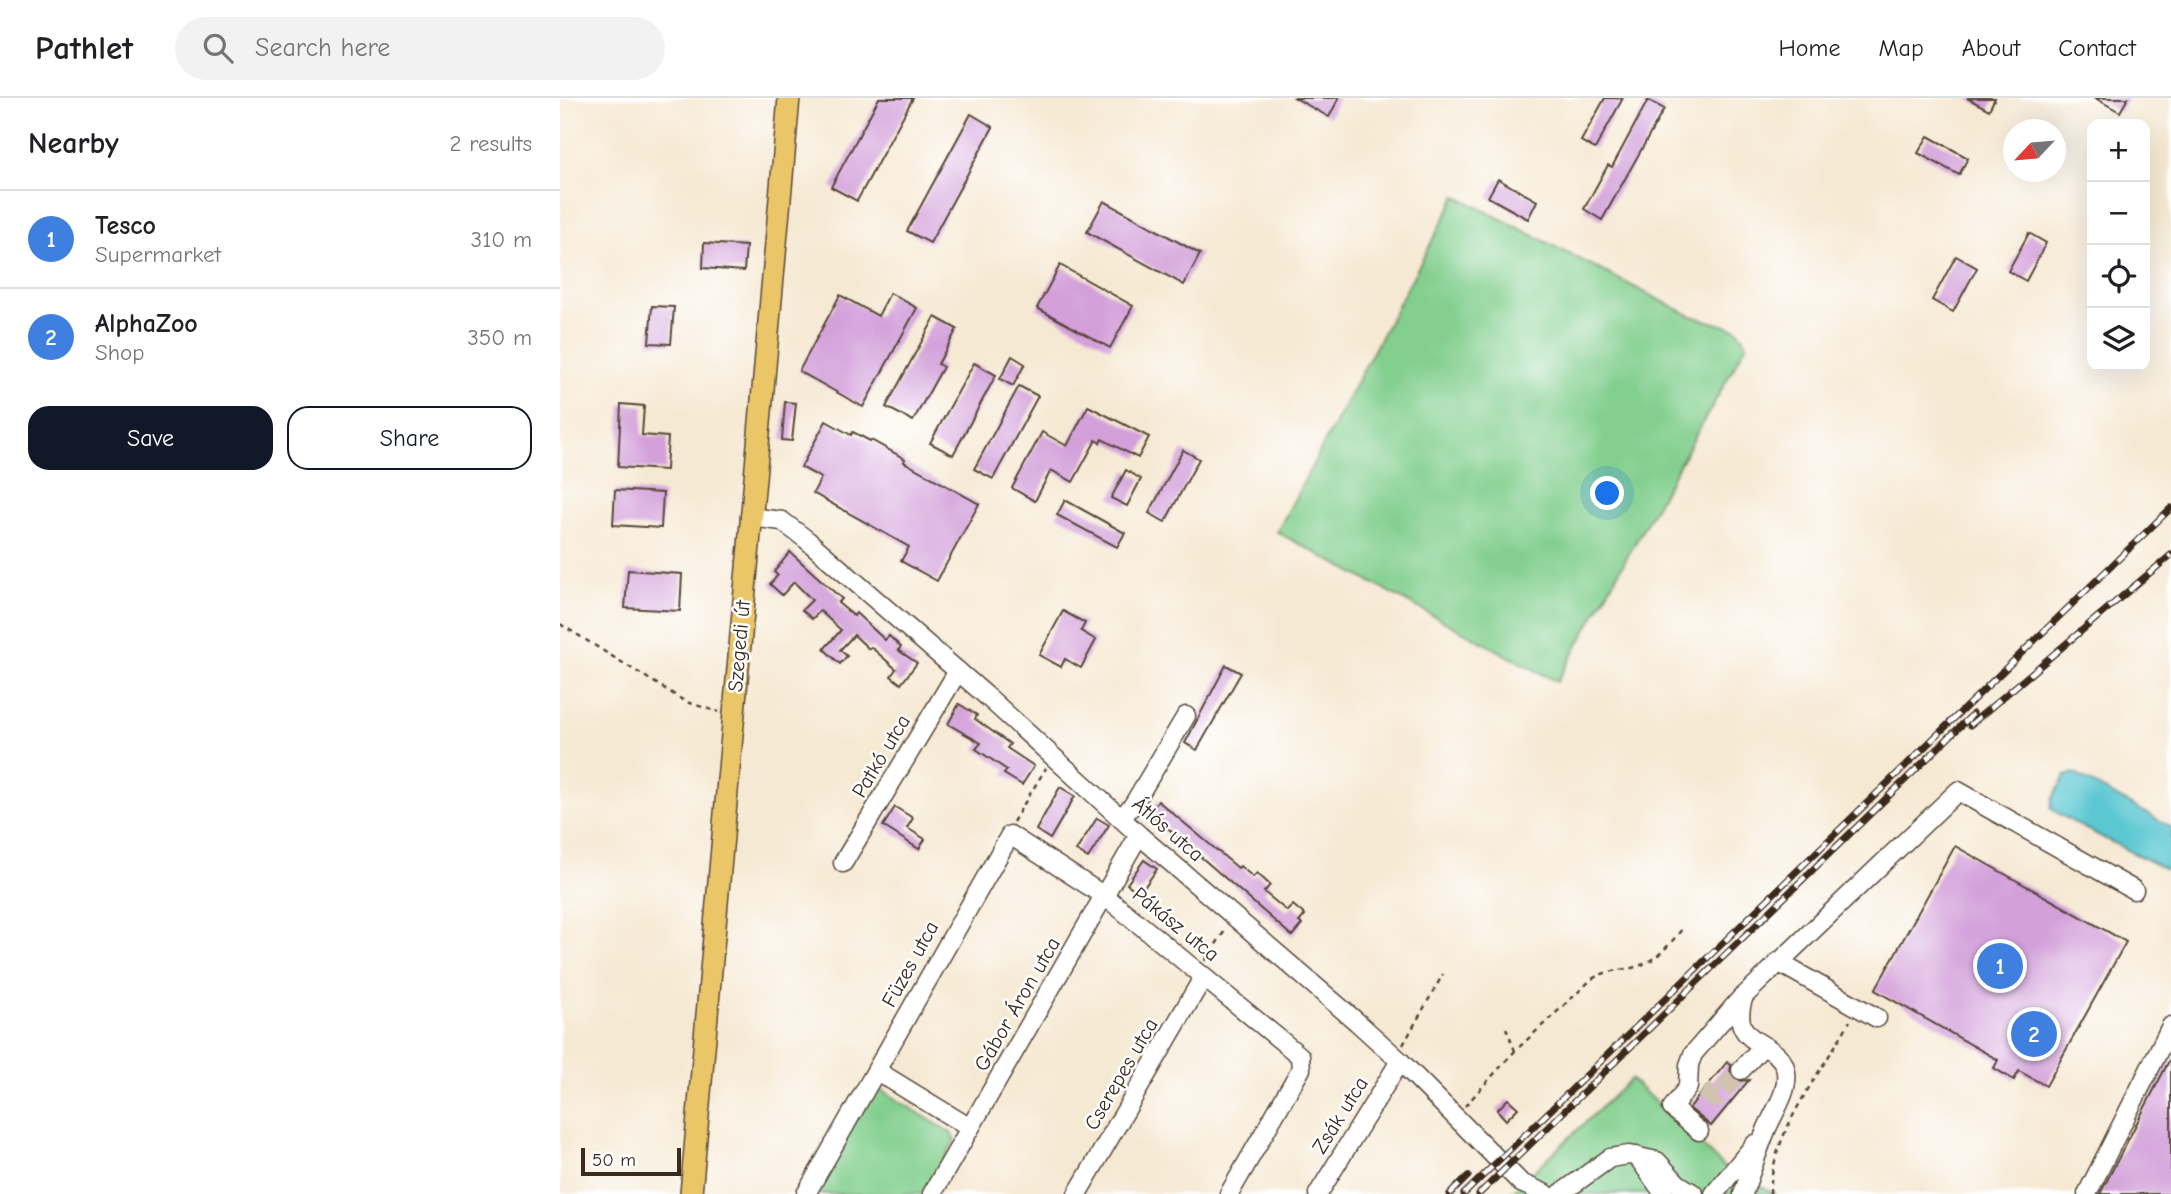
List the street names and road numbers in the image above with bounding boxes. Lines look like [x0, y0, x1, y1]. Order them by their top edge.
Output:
street label: Szegedi út [723, 598, 755, 693]
street label: Patkó utca [847, 710, 915, 802]
street label: Átlós utca [1127, 792, 1209, 866]
street label: Pákász utca [1128, 882, 1224, 966]
street label: Füzes utca [877, 917, 943, 1011]
street label: Gábor Áron utca [969, 933, 1065, 1075]
street label: Cserepes utca [1079, 1014, 1163, 1134]
street label: Zsák utca [1307, 1072, 1373, 1158]

